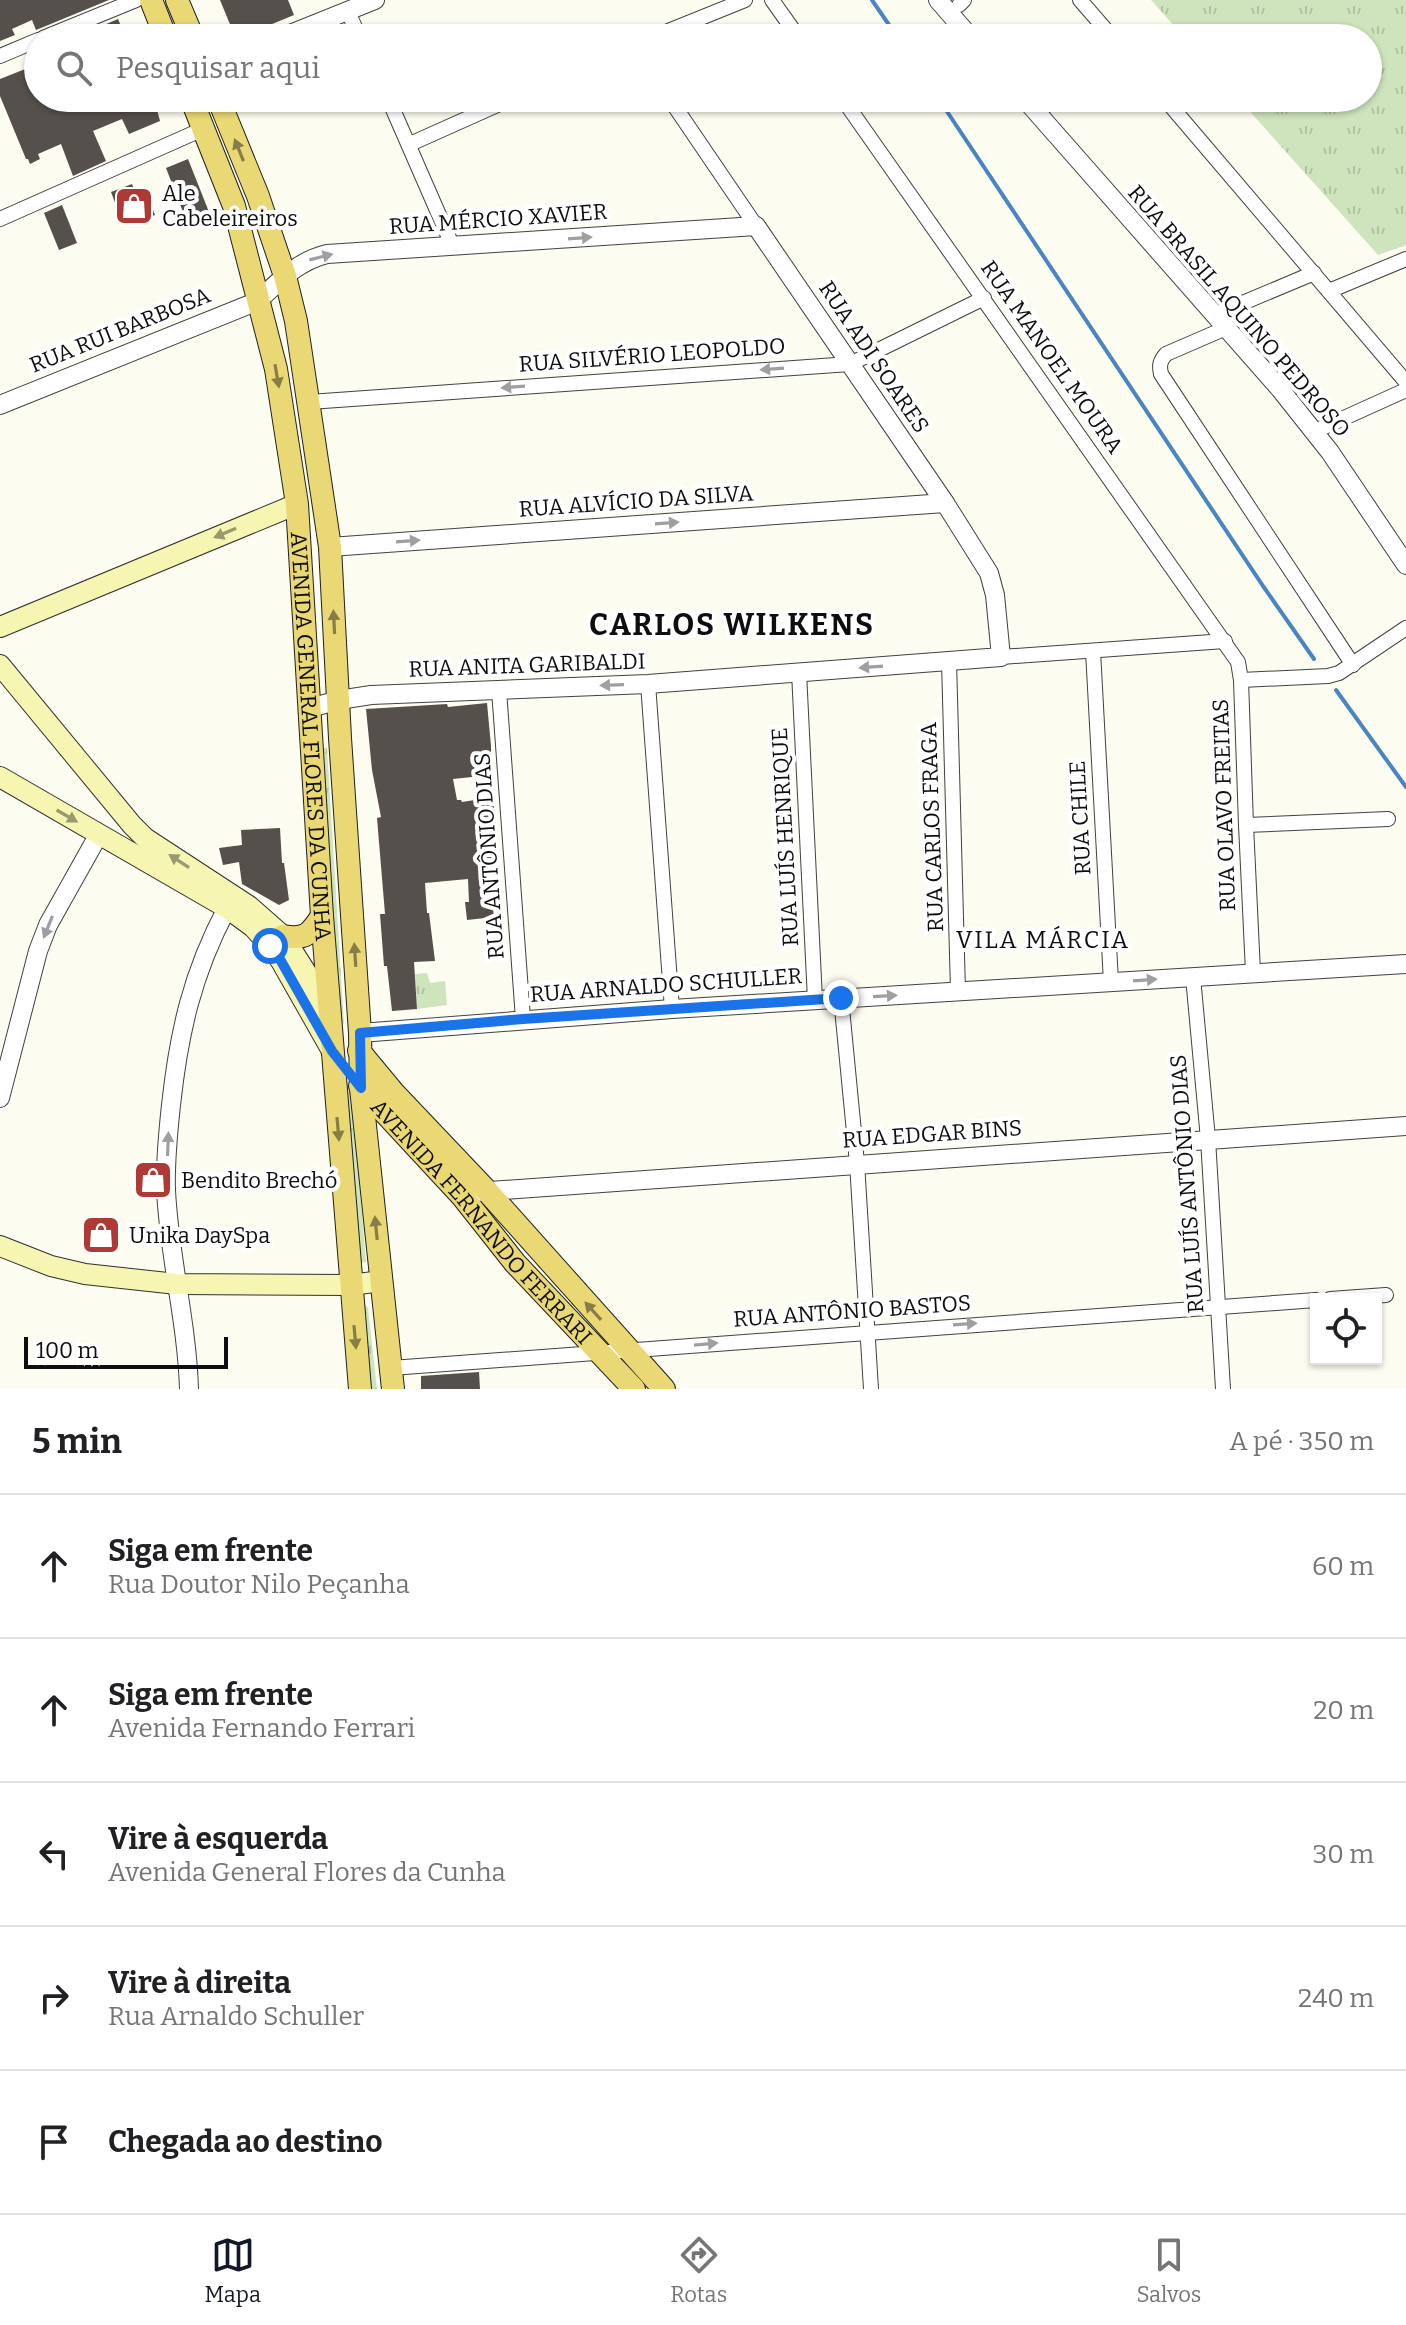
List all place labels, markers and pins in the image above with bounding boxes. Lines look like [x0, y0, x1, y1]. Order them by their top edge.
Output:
place label: Ale Cabeleireiros [162, 180, 298, 232]
shop icon: Ale Cabeleireiros [113, 185, 155, 227]
shop icon: Bendito Brechó [132, 1159, 174, 1201]
place label: Bendito Brechó [181, 1167, 337, 1194]
shop icon: Unika DaySpa [80, 1214, 122, 1256]
place label: Unika DaySpa [129, 1222, 270, 1249]

